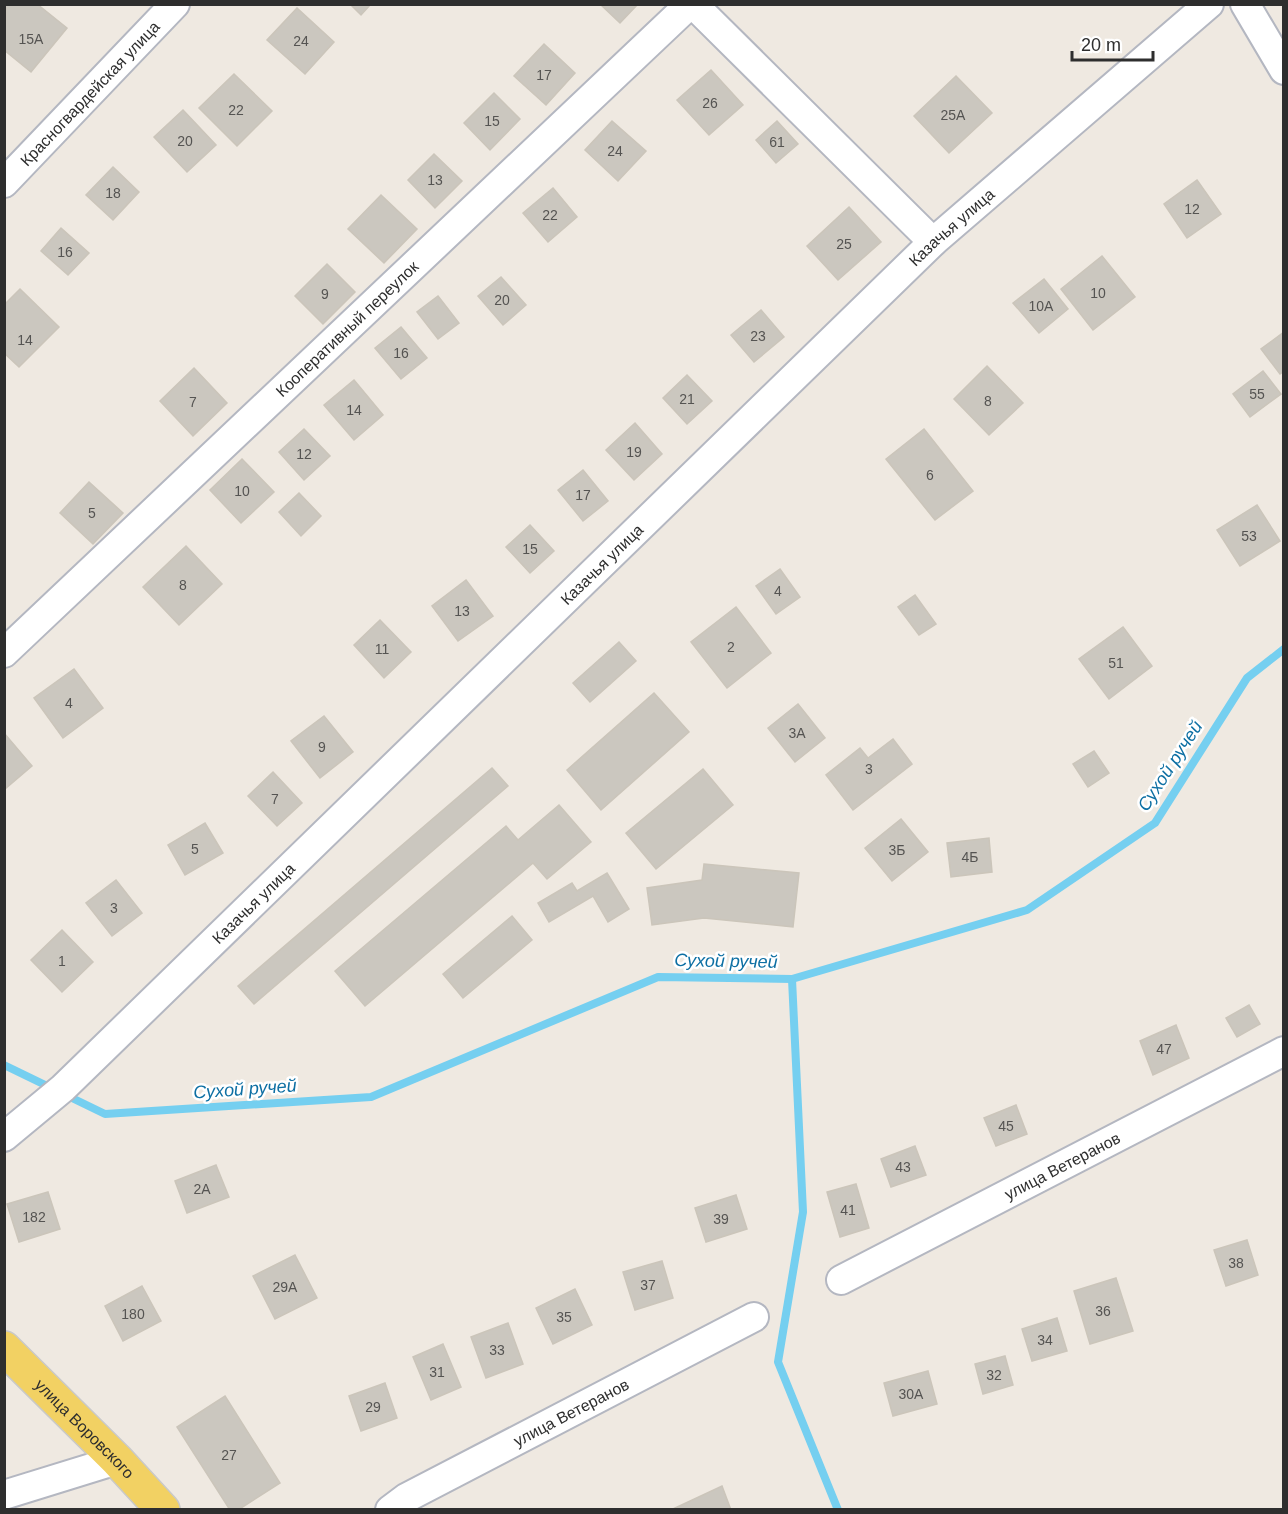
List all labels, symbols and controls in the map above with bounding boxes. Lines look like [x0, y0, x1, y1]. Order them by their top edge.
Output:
street label: Красногвардейская улица [17, 18, 163, 169]
scale bar [1072, 24, 1153, 62]
house number: 15А [19, 31, 44, 47]
house number: 24 [293, 33, 309, 49]
text: 20 m [1081, 35, 1121, 55]
house number: 17 [536, 67, 552, 83]
house number: 26 [702, 95, 718, 111]
house number: 22 [228, 102, 244, 118]
house number: 25А [941, 107, 966, 123]
house number: 15 [484, 113, 500, 129]
house number: 20 [177, 133, 193, 149]
house number: 61 [769, 134, 785, 150]
house number: 24 [607, 143, 623, 159]
house number: 13 [427, 172, 443, 188]
house number: 18 [105, 185, 121, 201]
street label: Казачья улица [906, 185, 998, 269]
house number: 12 [1184, 201, 1200, 217]
house number: 22 [542, 207, 558, 223]
house number: 25 [836, 236, 852, 252]
house number: 16 [57, 244, 73, 260]
street label: Кооперативный переулок [273, 257, 422, 400]
house number: 10 [1090, 285, 1106, 301]
house number: 9 [321, 286, 329, 302]
house number: 20 [494, 292, 510, 308]
house number: 10А [1029, 298, 1054, 314]
house number: 23 [750, 328, 766, 344]
house number: 14 [17, 332, 33, 348]
house number: 16 [393, 345, 409, 361]
house number: 55 [1249, 386, 1265, 402]
house number: 21 [679, 391, 695, 407]
house number: 8 [984, 393, 992, 409]
house number: 7 [189, 394, 197, 410]
house number: 14 [346, 402, 362, 418]
house number: 19 [626, 444, 642, 460]
house number: 12 [296, 446, 312, 462]
house number: 6 [926, 467, 934, 483]
house number: 10 [234, 483, 250, 499]
house number: 17 [575, 487, 591, 503]
house number: 5 [88, 505, 96, 521]
street label: Казачья улица [557, 521, 647, 608]
house number: 53 [1241, 528, 1257, 544]
house number: 15 [522, 541, 538, 557]
house number: 8 [179, 577, 187, 593]
house number: 4 [774, 583, 782, 599]
house number: 13 [454, 603, 470, 619]
house number: 2 [727, 639, 735, 655]
house number: 11 [375, 641, 389, 657]
house number: 51 [1108, 655, 1124, 671]
house number: 4 [65, 695, 73, 711]
water label: Сухой ручей [1133, 717, 1207, 815]
house number: 3А [788, 725, 806, 741]
house number: 9 [318, 739, 326, 755]
house number: 3 [865, 761, 873, 777]
house number: 7 [271, 791, 279, 807]
house number: 5 [191, 841, 199, 857]
house number: 3Б [889, 842, 905, 858]
house number: 4Б [962, 849, 978, 865]
street label: Казачья улица [209, 860, 298, 947]
house number: 3 [110, 900, 118, 916]
water label: Сухой ручей [674, 950, 778, 972]
house number: 1 [58, 953, 66, 969]
house number: 47 [1156, 1041, 1172, 1057]
water label: Сухой ручей [193, 1075, 297, 1103]
house number: 45 [998, 1118, 1014, 1134]
street label: улица Ветеранов [1002, 1129, 1123, 1203]
house number: 43 [895, 1159, 911, 1175]
house number: 2А [193, 1181, 211, 1197]
house number: 41 [840, 1202, 856, 1218]
house number: 182 [22, 1209, 46, 1225]
house number: 39 [713, 1211, 729, 1227]
house number: 38 [1228, 1255, 1244, 1271]
house number: 37 [640, 1277, 656, 1293]
house number: 29А [273, 1279, 298, 1295]
house number: 36 [1095, 1303, 1111, 1319]
house number: 180 [121, 1306, 145, 1322]
house number: 35 [556, 1309, 572, 1325]
house number: 34 [1037, 1332, 1053, 1348]
house number: 33 [489, 1342, 505, 1358]
house number: 31 [429, 1364, 445, 1380]
house number: 32 [986, 1367, 1002, 1383]
street label: улица Воровского [32, 1376, 137, 1482]
street label: улица Ветеранов [511, 1376, 632, 1450]
house number: 30А [899, 1386, 924, 1402]
house number: 29 [365, 1399, 381, 1415]
house number: 27 [221, 1447, 237, 1463]

